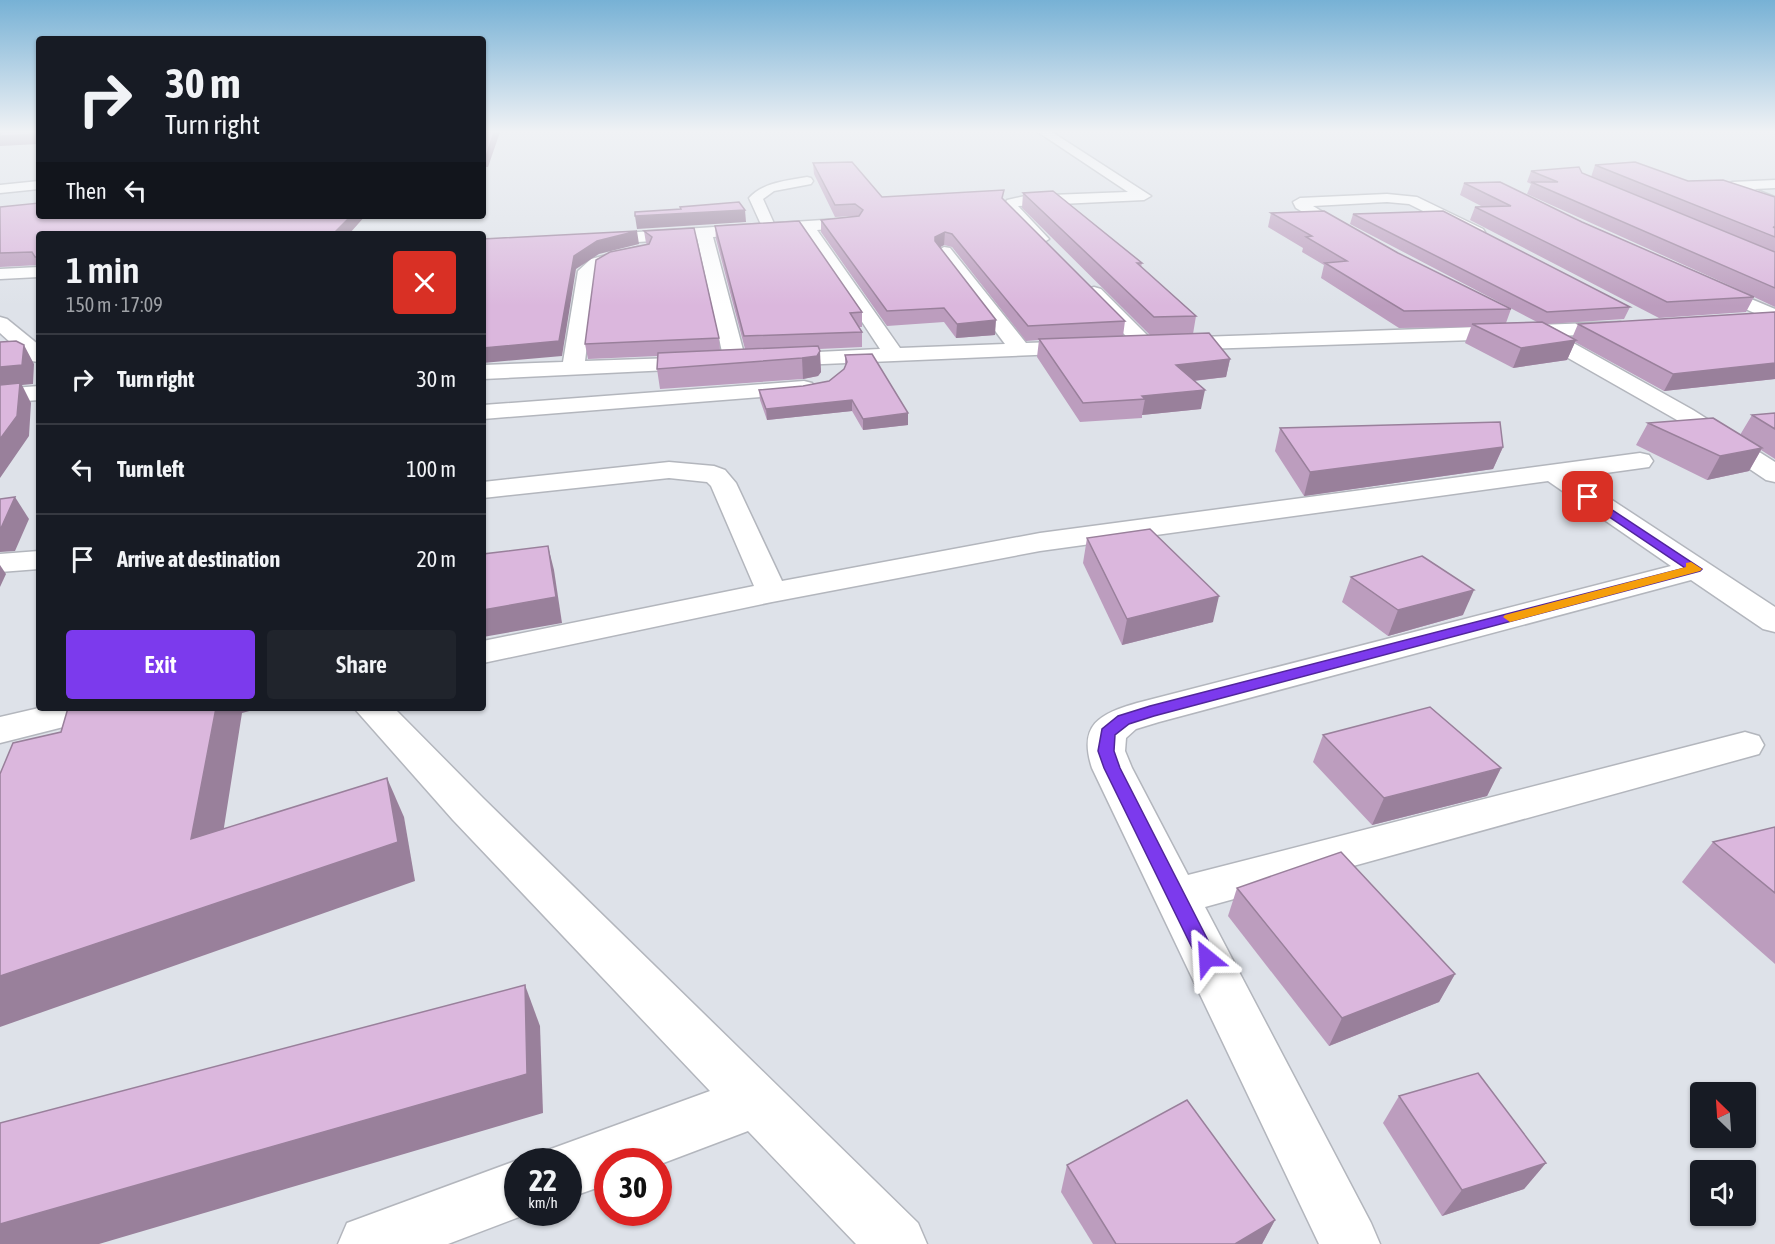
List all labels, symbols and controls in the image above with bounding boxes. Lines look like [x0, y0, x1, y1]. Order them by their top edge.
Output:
text: 30 m [165, 59, 240, 107]
icon: right [66, 60, 144, 138]
text: Turn right [165, 109, 260, 140]
icon: left [119, 174, 152, 207]
text: Then [66, 178, 107, 204]
text: 1 min [66, 249, 140, 291]
button: close [393, 251, 456, 314]
text: 150 m · 17:09 [66, 293, 163, 316]
icon: right [66, 363, 99, 396]
text: Turn right [117, 366, 194, 392]
text: 30 m [416, 366, 456, 392]
icon: left [66, 453, 99, 486]
text: Turn left [117, 456, 184, 482]
text: 100 m [406, 456, 456, 482]
pin [1562, 471, 1613, 522]
icon: arrive [1571, 480, 1604, 513]
icon: arrive [66, 543, 99, 576]
text: Arrive at destination [117, 546, 280, 572]
text: 20 m [416, 546, 456, 572]
button: Exit [66, 630, 255, 699]
button: Share [267, 630, 456, 699]
position arrow [1175, 926, 1239, 990]
north arrow [1690, 1082, 1756, 1148]
map controls [1690, 1082, 1756, 1226]
speed limit sign: 30 [594, 1148, 672, 1226]
button: sound [1690, 1160, 1756, 1226]
text: 22 [529, 1163, 557, 1197]
text: km/h [528, 1194, 558, 1211]

